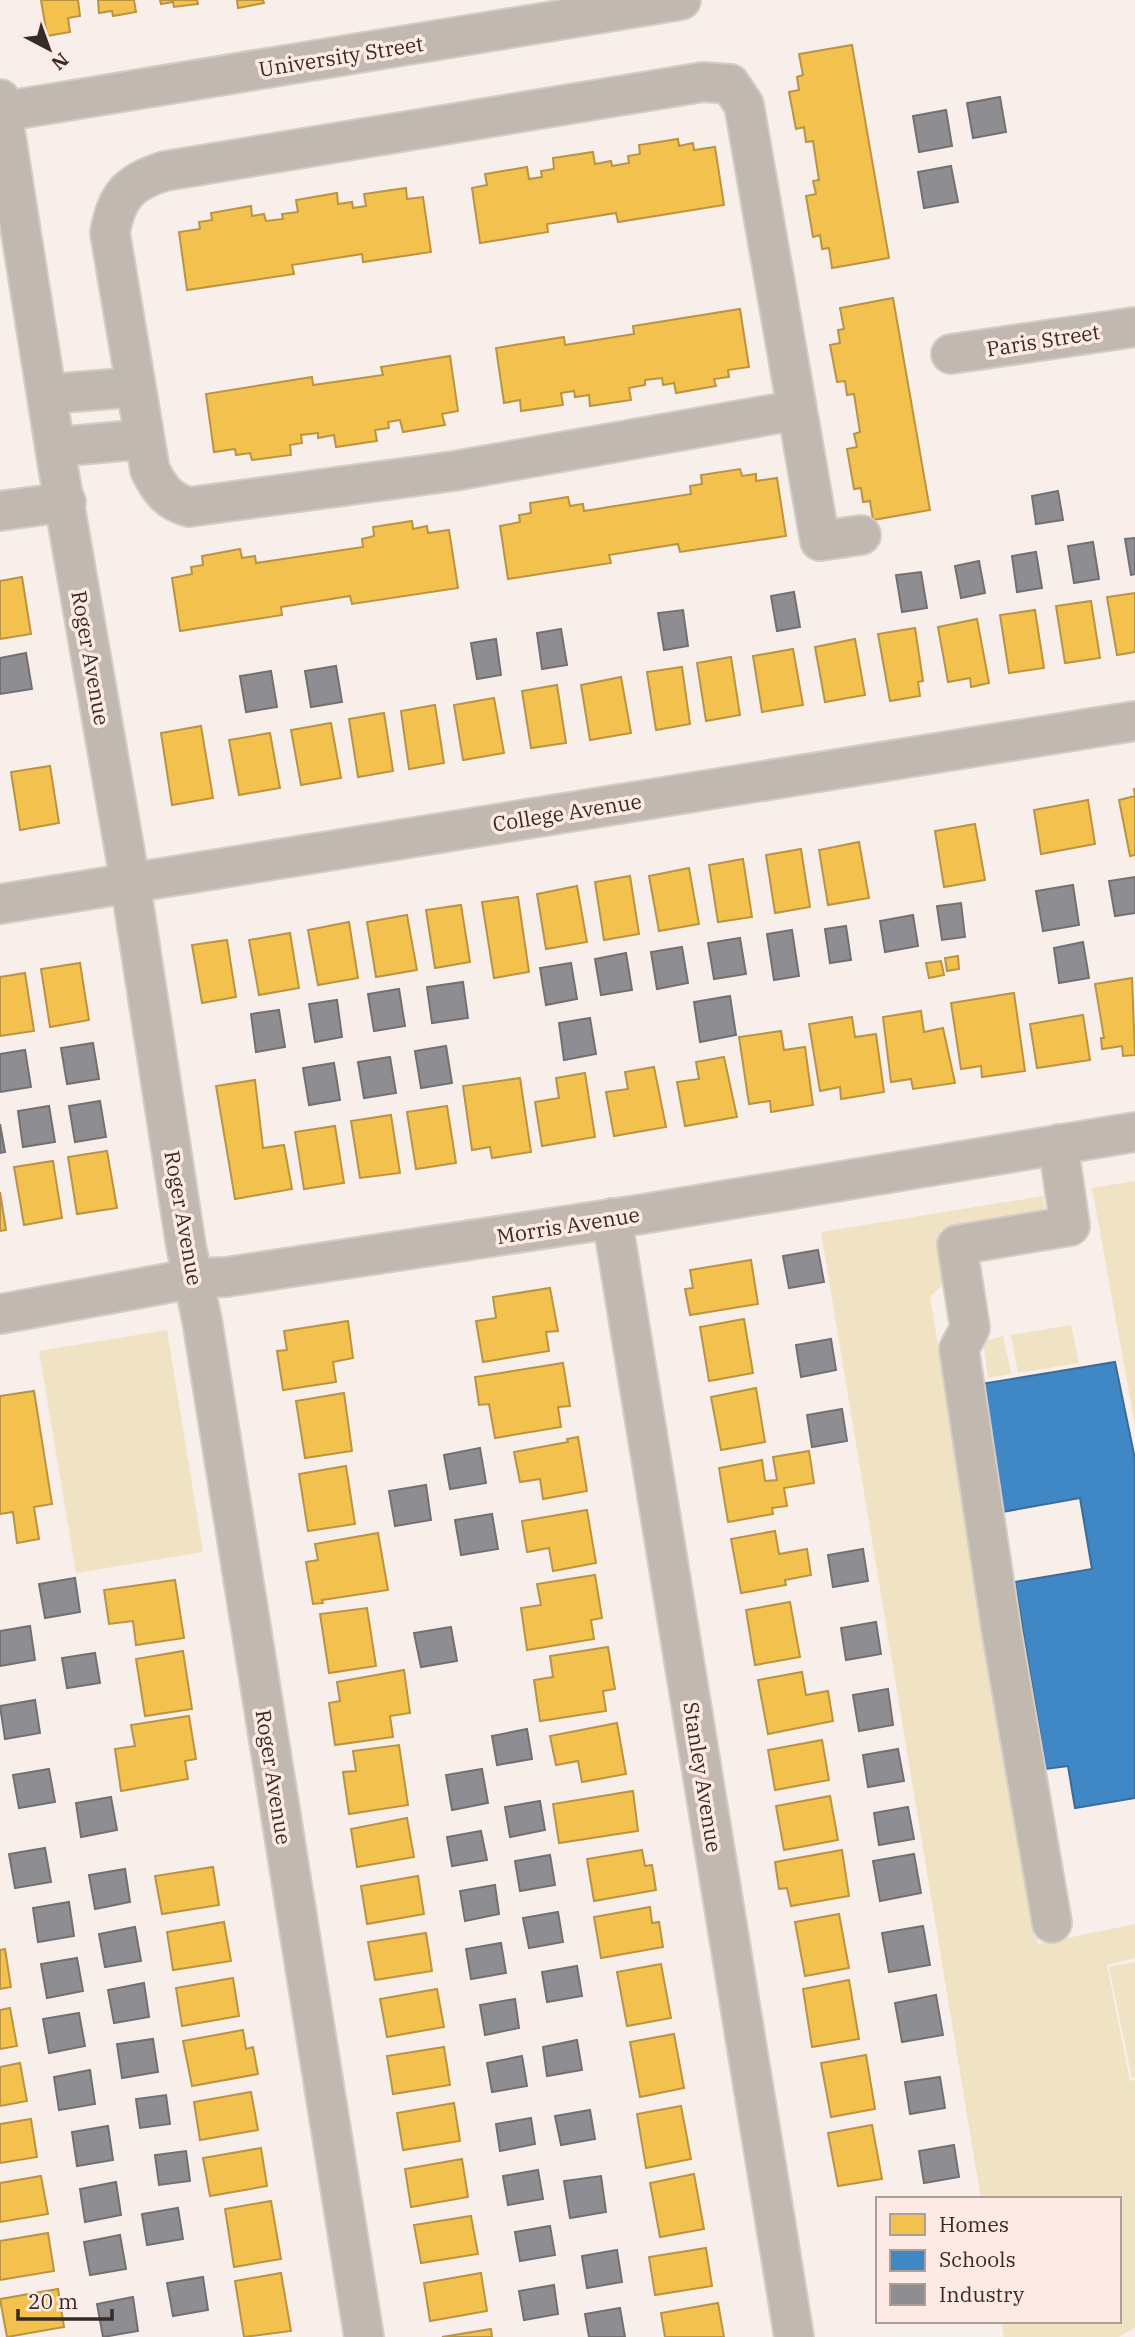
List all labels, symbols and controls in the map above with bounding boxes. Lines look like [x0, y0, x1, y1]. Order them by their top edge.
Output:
north arrow [14, 14, 84, 84]
street label: University Street [257, 29, 425, 83]
text: N [47, 48, 74, 76]
street label: Paris Street [984, 317, 1102, 363]
street label: Roger Avenue [65, 589, 117, 727]
street label: College Avenue [491, 786, 643, 838]
street label: Roger Avenue [158, 1149, 210, 1287]
street label: Morris Avenue [495, 1200, 641, 1250]
street label: Stanley Avenue [677, 1700, 729, 1854]
street label: Roger Avenue [250, 1708, 298, 1846]
legend [876, 2197, 1121, 2323]
text: Homes [939, 2210, 1009, 2238]
text: Schools [939, 2245, 1016, 2273]
scale bar [18, 2278, 112, 2322]
text: Industry [939, 2280, 1025, 2308]
text: 20 m [28, 2287, 78, 2315]

